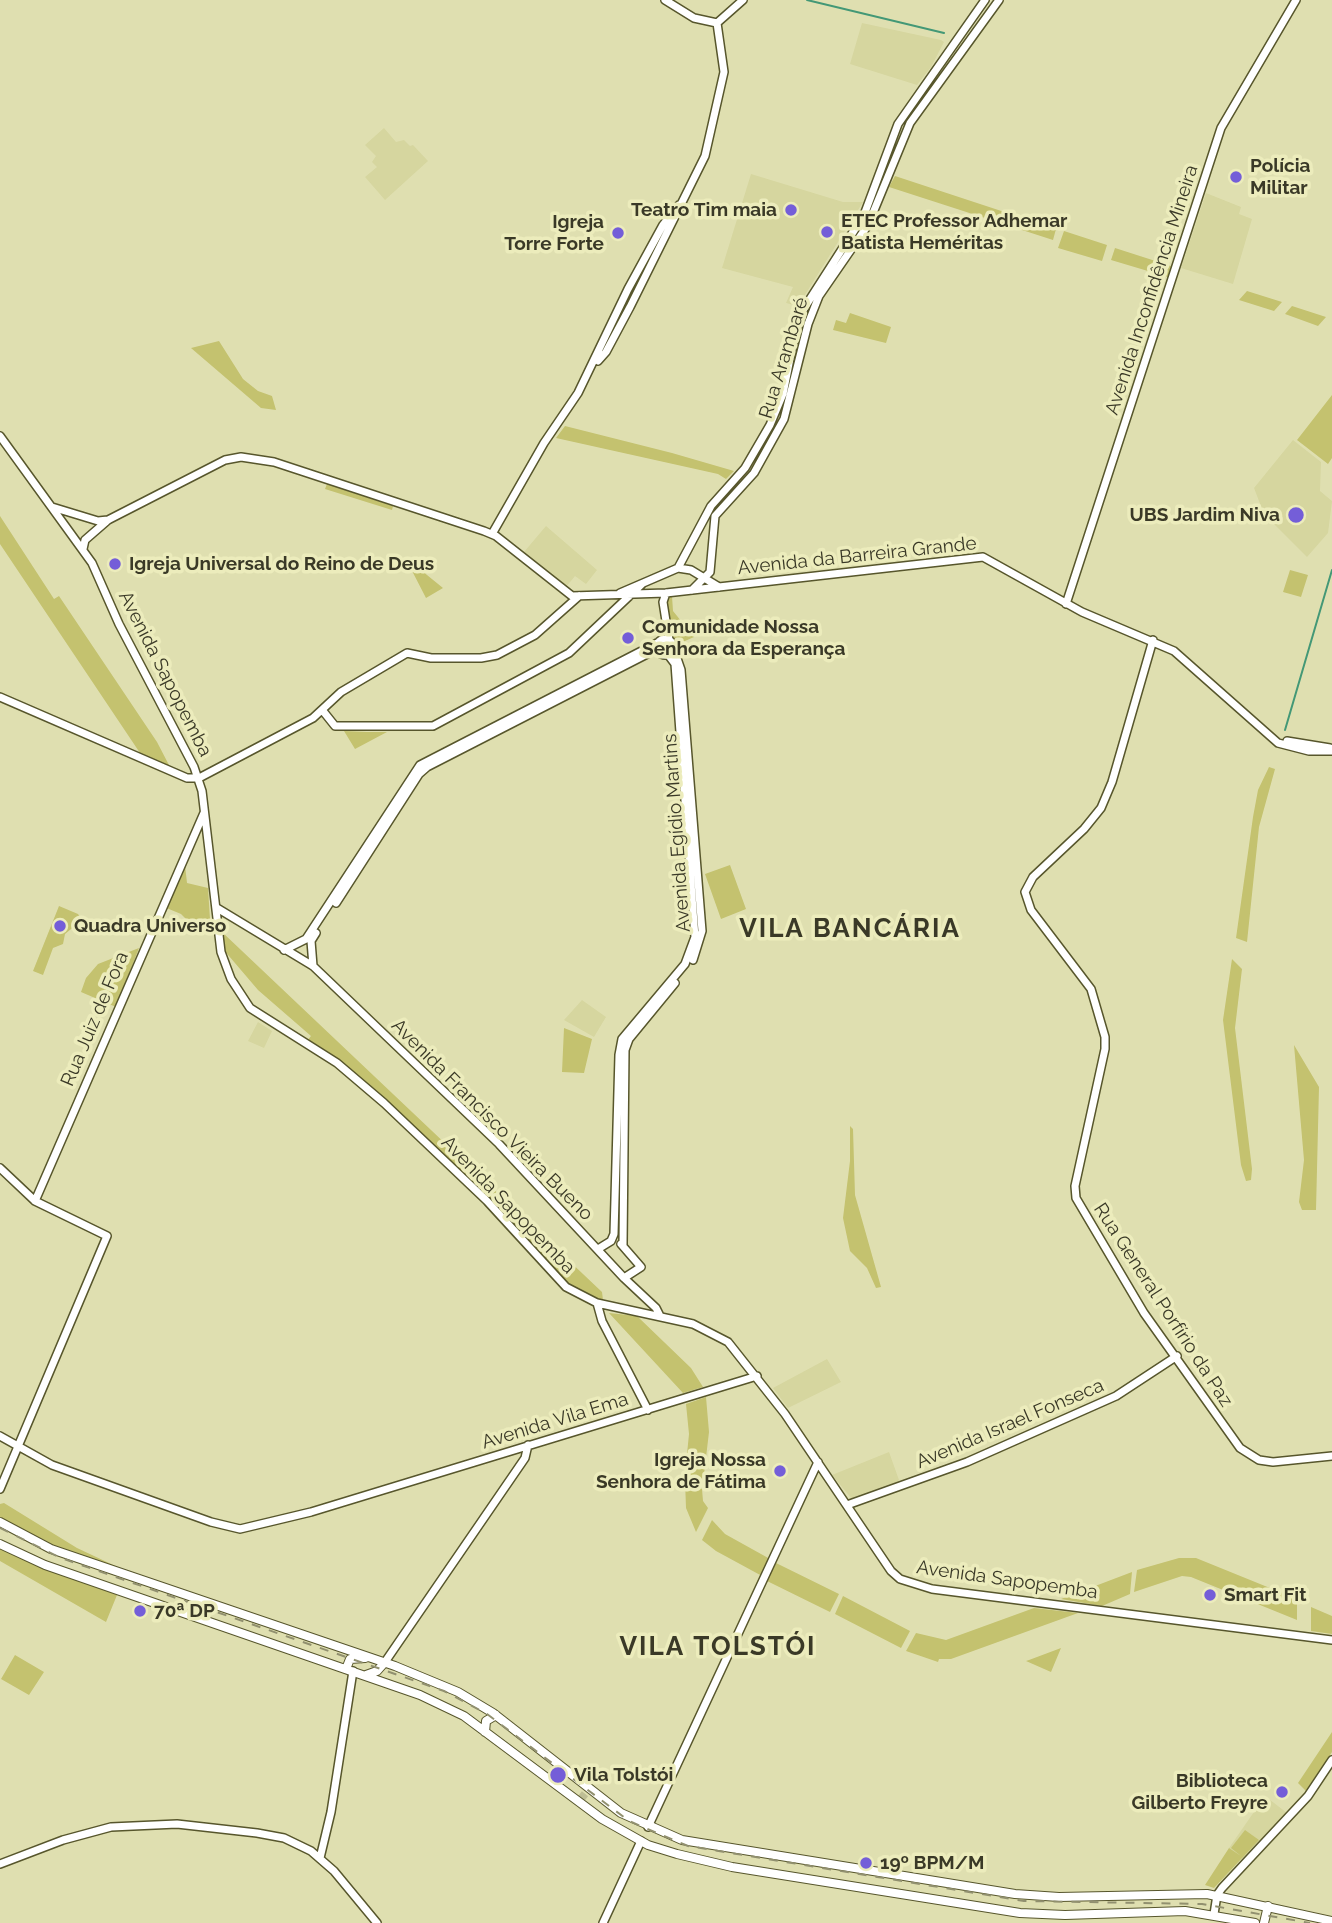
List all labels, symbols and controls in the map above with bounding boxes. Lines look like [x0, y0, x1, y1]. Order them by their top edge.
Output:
place label: Polícia Militar [1250, 155, 1310, 199]
street label: Avenida Inconfidência Mineira [1101, 162, 1203, 418]
marker: Polícia Militar [1228, 169, 1244, 185]
place label: Teatro Tim maia [631, 199, 777, 221]
marker: Teatro Tim maia [783, 202, 799, 218]
place label: ETEC Professor Adhemar Batista Heméritas [841, 210, 1067, 254]
place label: Igreja Torre Forte [504, 211, 604, 255]
marker: ETEC Professor Adhemar Batista Heméritas [819, 224, 835, 240]
marker: Igreja Torre Forte [610, 225, 626, 241]
street label: Rua Arambaré [755, 295, 813, 421]
place label: UBS Jardim Niva [1130, 504, 1280, 526]
marker: UBS Jardim Niva [1286, 505, 1306, 525]
street label: Avenida da Barreira Grande [736, 532, 978, 580]
place label: Igreja Universal do Reino de Deus [129, 553, 434, 575]
marker: Igreja Universal do Reino de Deus [107, 556, 123, 572]
street label: Avenida Sapopemba [113, 587, 217, 761]
place label: Comunidade Nossa Senhora da Esperança [642, 616, 845, 660]
marker: Comunidade Nossa Senhora da Esperança [620, 630, 636, 646]
street label: Avenida Egídio Martins [659, 733, 695, 933]
district label: VILA BANCÁRIA [741, 913, 959, 945]
place label: Quadra Universo [74, 915, 226, 937]
marker: Quadra Universo [52, 918, 68, 934]
street label: Rua Juiz de Fora [56, 948, 134, 1090]
street label: Avenida Francisco Vieira Bueno [386, 1014, 598, 1226]
street label: Avenida Sapopemba [436, 1131, 580, 1279]
street label: Rua General Porfírio da Paz [1089, 1199, 1237, 1411]
street label: Avenida Israel Fonseca [913, 1374, 1107, 1474]
street label: Avenida Vila Ema [479, 1388, 631, 1454]
place label: Igreja Nossa Senhora de Fátima [596, 1449, 766, 1493]
marker: Igreja Nossa Senhora de Fátima [772, 1463, 788, 1479]
street label: Avenida Sapopemba [915, 1556, 1099, 1604]
place label: Smart Fit [1224, 1584, 1306, 1606]
marker: Smart Fit [1202, 1587, 1218, 1603]
place label: 70ª DP [154, 1600, 215, 1622]
marker: 70ª DP [132, 1603, 148, 1619]
district label: VILA TOLSTÓI [621, 1631, 815, 1663]
place label: Vila Tolstói [574, 1764, 673, 1786]
marker: Vila Tolstói [548, 1765, 568, 1785]
place label: Biblioteca Gilberto Freyre [1132, 1770, 1268, 1814]
marker: Biblioteca Gilberto Freyre [1274, 1784, 1290, 1800]
place label: 19º BPM/M [880, 1852, 984, 1874]
marker: 19º BPM/M [858, 1855, 874, 1871]

